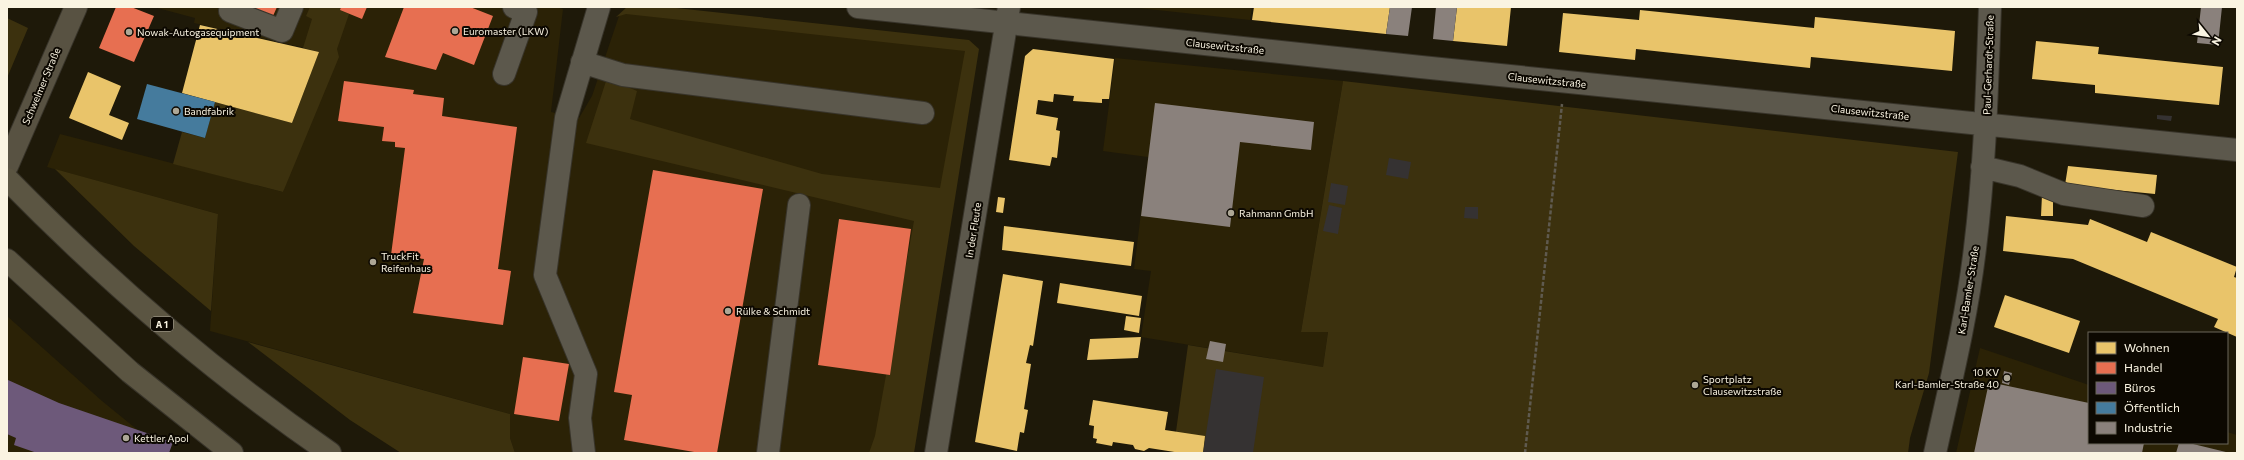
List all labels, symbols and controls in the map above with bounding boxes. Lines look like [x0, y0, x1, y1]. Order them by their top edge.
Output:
street label: Paul-Gerhardt-Straße [1980, 15, 1996, 115]
north arrow [2188, 16, 2228, 56]
place label: Euromaster (LKW) [463, 25, 548, 37]
place label: Nowak-Autogasequipment [137, 26, 259, 38]
marker: Euromaster (LKW) [450, 26, 460, 36]
marker: Nowak-Autogasequipment [124, 27, 134, 37]
text: N [2209, 34, 2225, 48]
street label: Clausewitzstraße [1185, 36, 1265, 56]
street label: Schwelmer Straße [19, 46, 63, 126]
street label: Clausewitzstraße [1507, 70, 1587, 90]
street label: Clausewitzstraße [1830, 102, 1910, 122]
place label: Bandfabrik [184, 105, 235, 117]
marker: Bandfabrik [171, 106, 181, 116]
street label: In der Fleute [963, 201, 983, 259]
place label: Rahmann GmbH [1239, 207, 1313, 219]
marker: Rahmann GmbH [1226, 208, 1236, 218]
street label: Karl-Bamler-Straße [1955, 245, 1981, 335]
place label: TruckFit Reifenhaus [381, 250, 431, 274]
marker: TruckFit Reifenhaus [368, 257, 378, 267]
place label: Rülke & Schmidt [736, 305, 810, 317]
marker: Rülke & Schmidt [723, 306, 733, 316]
road number: A 1 [151, 317, 173, 331]
legend [2088, 332, 2228, 444]
text: Wohnen [2124, 340, 2170, 354]
text: Handel [2124, 360, 2162, 374]
place label: 10 KV Karl-Bamler-Straße 40 [1895, 366, 1999, 390]
place label: Sportplatz Clausewitzstraße [1703, 373, 1782, 397]
marker: 10 KV Karl-Bamler-Straße 40 [2002, 373, 2012, 383]
marker: Sportplatz Clausewitzstraße [1690, 380, 1700, 390]
text: Büros [2124, 380, 2156, 394]
text: Öffentlich [2124, 400, 2180, 414]
text: Industrie [2124, 420, 2172, 434]
place label: Kettler Apol [134, 432, 189, 444]
marker: Kettler Apol [121, 433, 131, 443]

